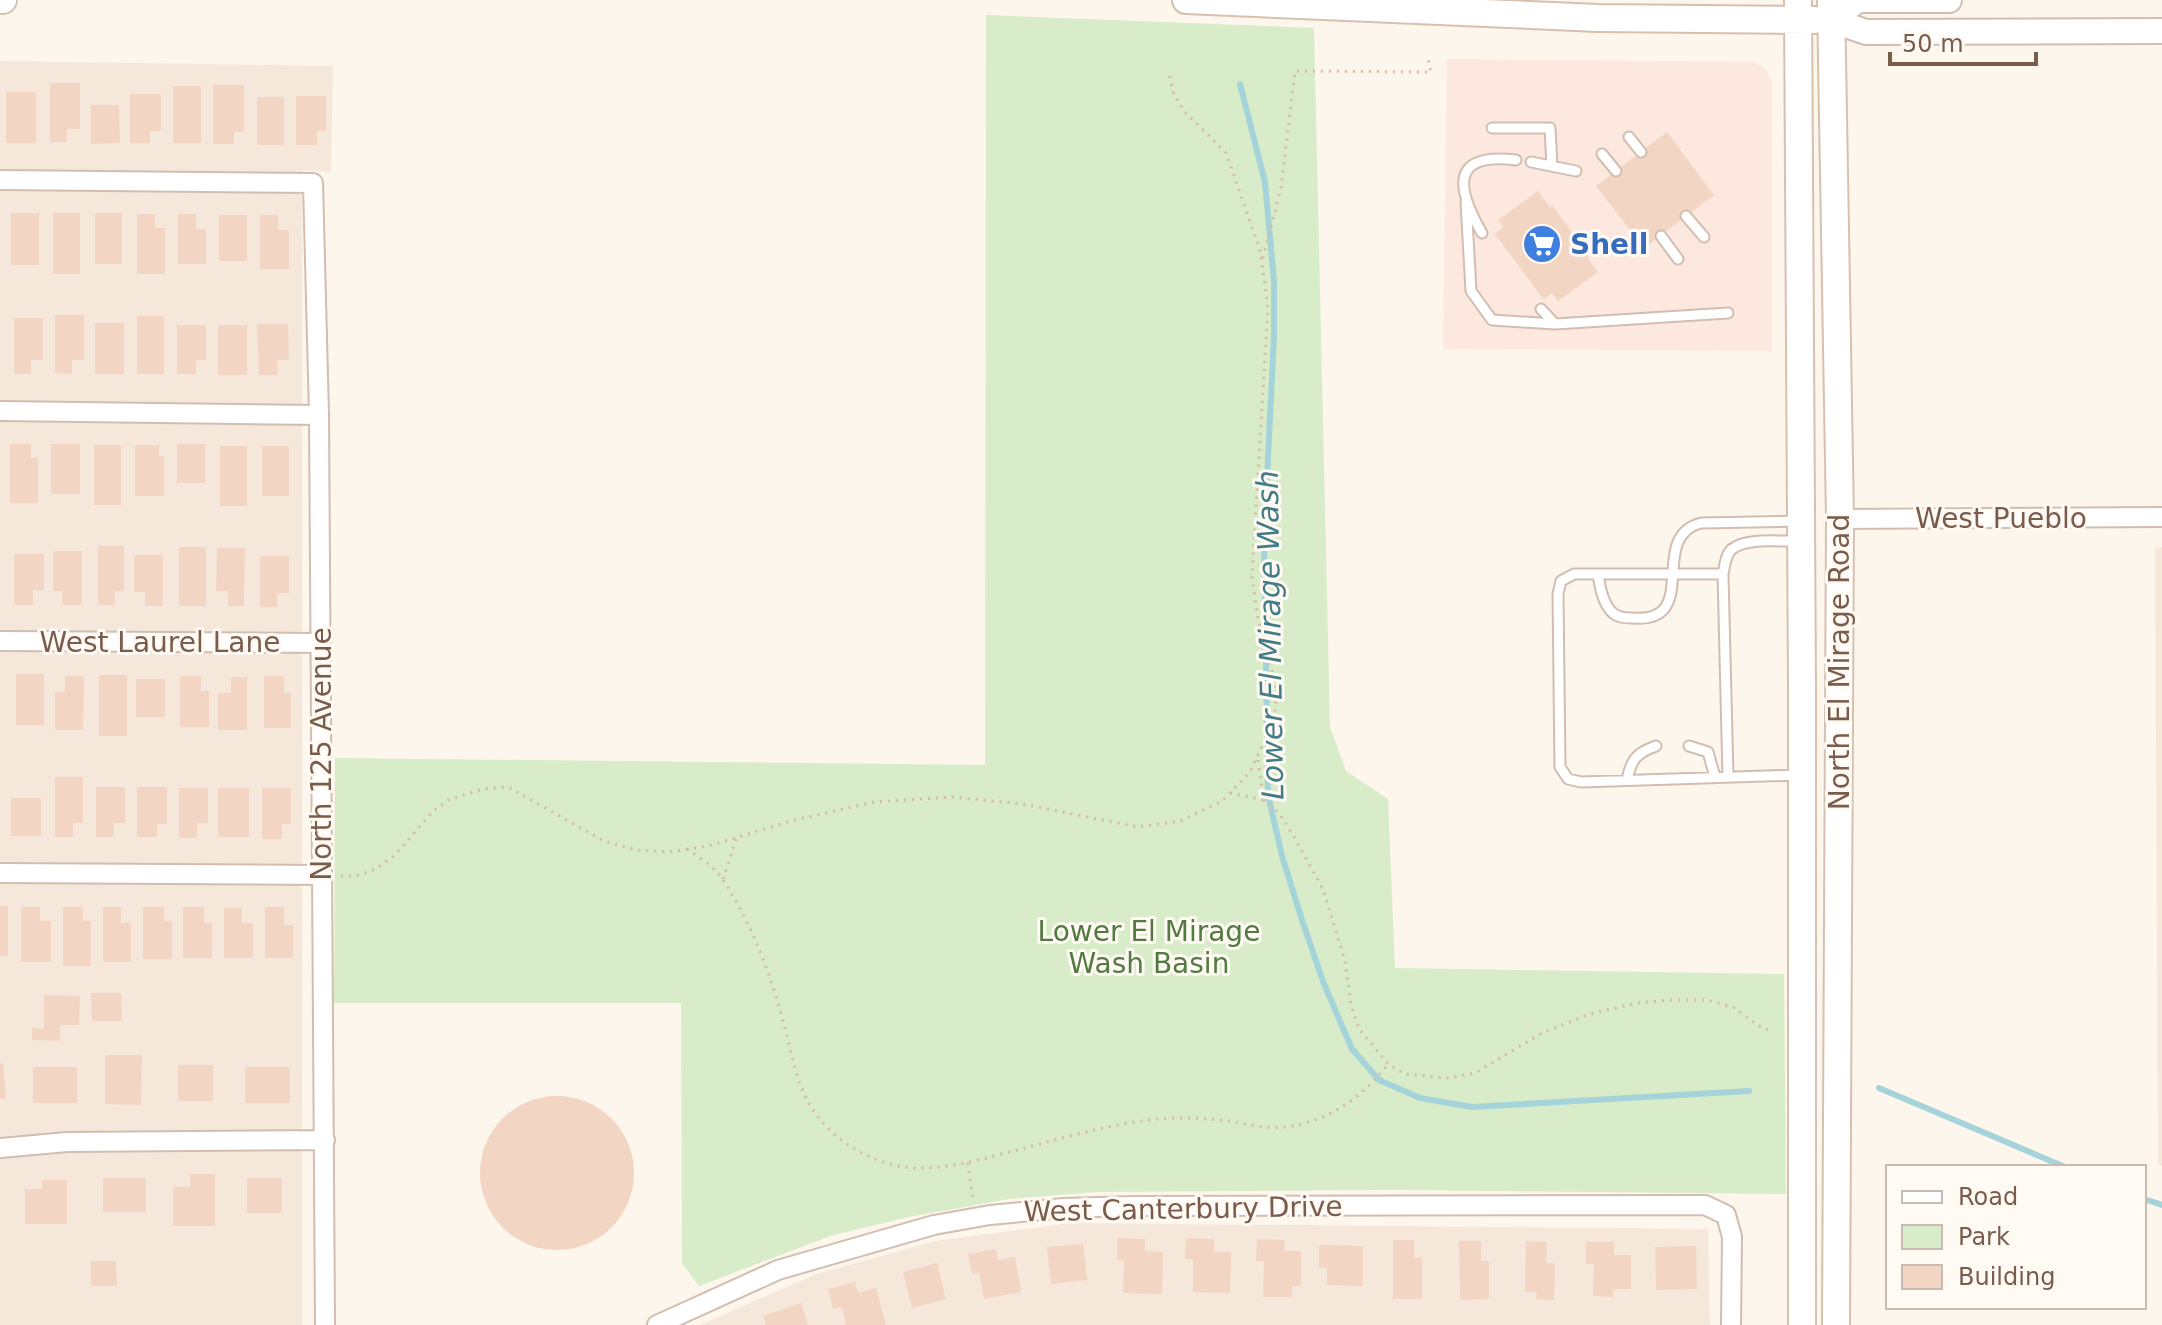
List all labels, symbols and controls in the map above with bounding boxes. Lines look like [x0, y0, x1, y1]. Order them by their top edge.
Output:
scale bar [1890, 16, 2036, 66]
text: 50 m [1902, 30, 1964, 58]
supermarket icon: Shell [1521, 223, 1563, 265]
place label: Shell [1570, 228, 1648, 261]
water label: Lower El Mirage Wash [1250, 470, 1290, 800]
street label: West Pueblo [1915, 502, 2087, 535]
street label: North El Mirage Road [1823, 514, 1856, 810]
street label: West Laurel Lane [40, 626, 280, 659]
street label: North 125 Avenue [305, 627, 338, 881]
park label: Lower El Mirage Wash Basin [1038, 915, 1260, 980]
legend [1886, 1165, 2146, 1309]
text: Road [1958, 1183, 2018, 1211]
street label: West Canterbury Drive [1023, 1190, 1343, 1228]
text: Park [1958, 1223, 2010, 1251]
text: Building [1958, 1263, 2055, 1291]

